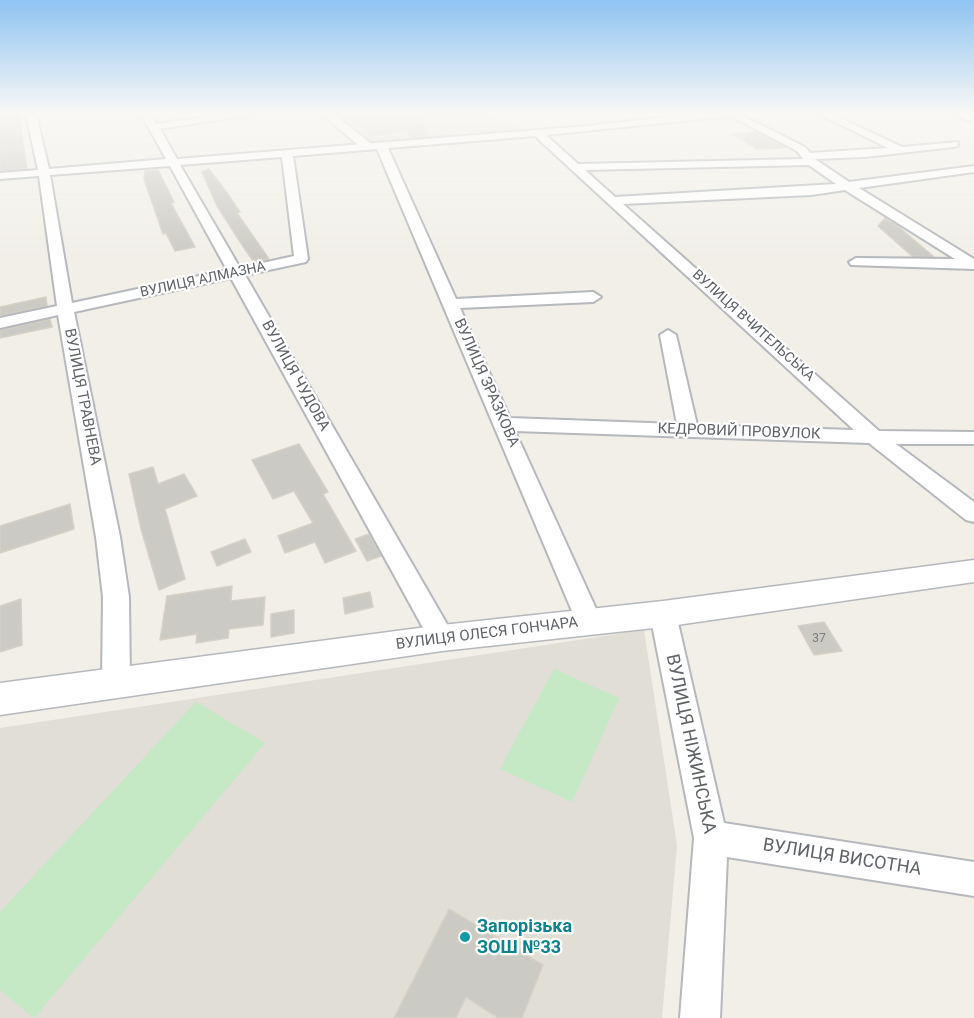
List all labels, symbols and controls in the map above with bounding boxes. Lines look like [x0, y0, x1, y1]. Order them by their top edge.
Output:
street label: ВУЛИЦЯ АЛМАЗНА [139, 258, 267, 302]
street label: ВУЛИЦЯ ВЧИТЕЛЬСЬКА [688, 267, 818, 385]
street label: ВУЛИЦЯ ЗРАЗКОВА [450, 316, 522, 450]
street label: ВУЛИЦЯ ЧУДОВА [257, 318, 333, 434]
street label: ВУЛИЦЯ ТРАВНЕВА [60, 327, 104, 467]
street label: КЕДРОВИЙ ПРОВУЛОК [657, 420, 821, 444]
street label: ВУЛИЦЯ ОЛЕСЯ ГОНЧАРА [395, 614, 579, 654]
house number: 37 [812, 632, 826, 646]
street label: ВУЛИЦЯ НІЖИНСЬКА [660, 652, 720, 836]
street label: ВУЛИЦЯ ВИСОТНА [761, 835, 923, 881]
place label: Запорізька ЗОШ №33 [477, 916, 572, 958]
marker: Запорізька ЗОШ №33 [458, 930, 472, 944]

